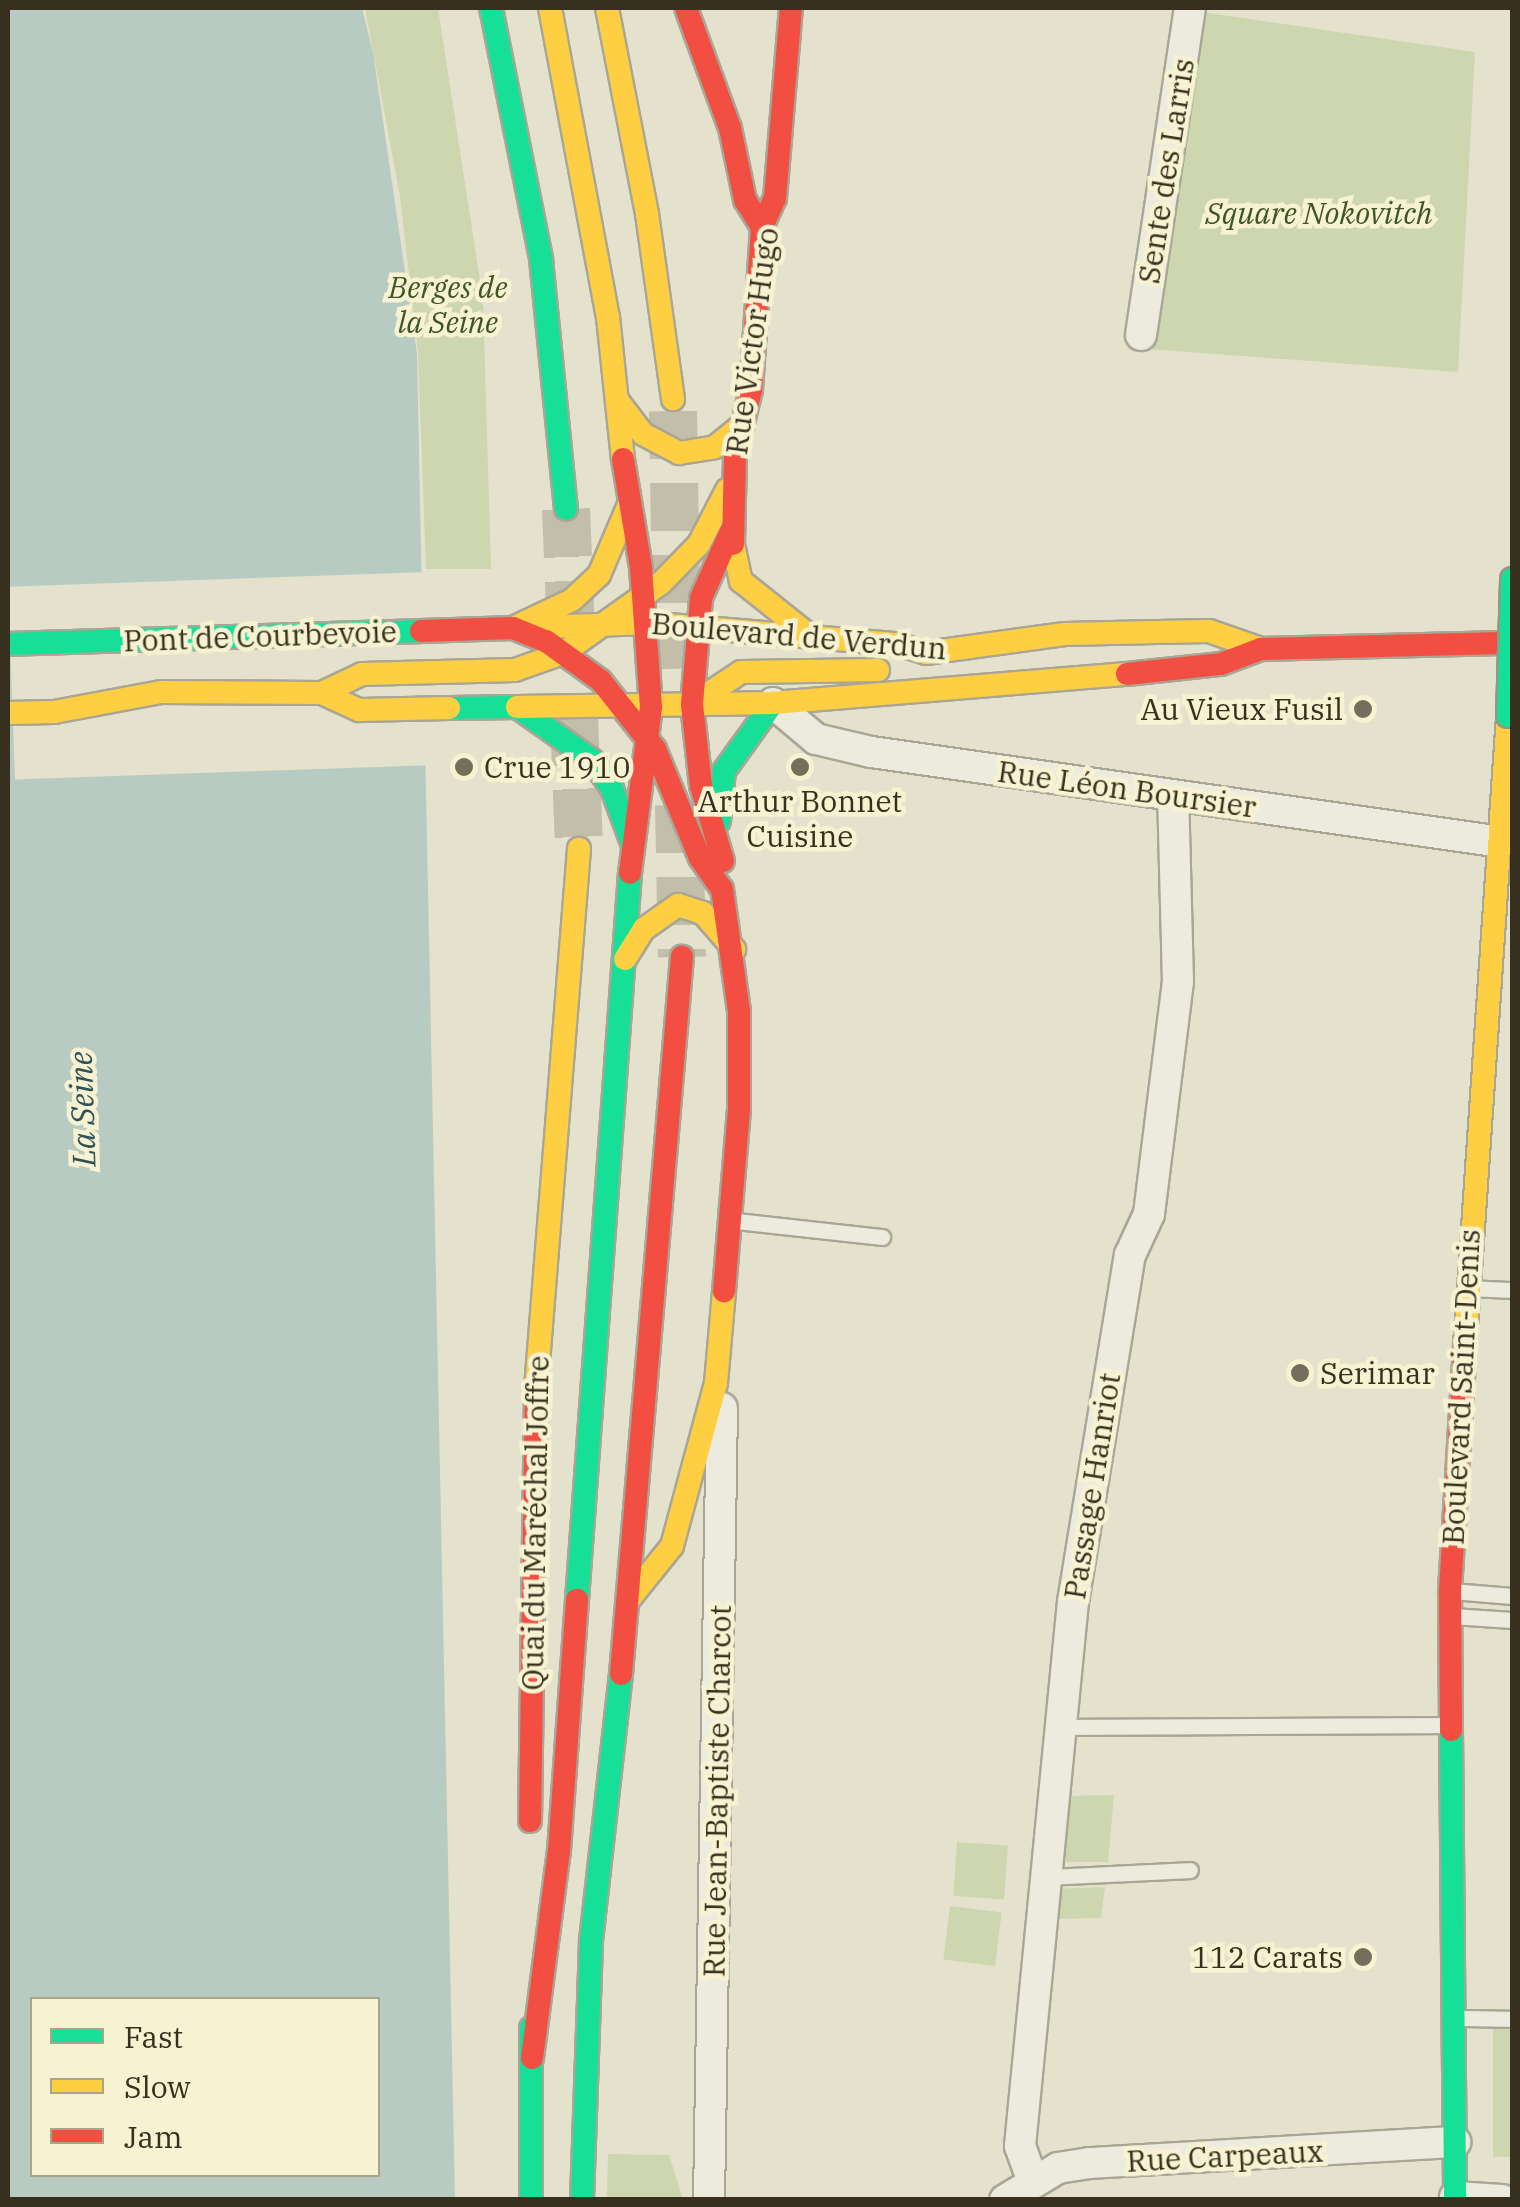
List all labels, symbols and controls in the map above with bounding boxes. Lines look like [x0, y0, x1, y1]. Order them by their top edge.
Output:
street label: Sente des Larris [1130, 56, 1202, 286]
park label: Square Nokovitch [1205, 195, 1433, 231]
street label: Rue Victor Hugo [718, 225, 786, 457]
park label: Berges de la Seine [389, 269, 507, 340]
street label: Boulevard de Verdun [650, 605, 948, 667]
street label: Pont de Courbevoie [123, 613, 397, 659]
place label: Au Vieux Fusil [1141, 691, 1343, 727]
marker: Au Vieux Fusil [1352, 698, 1374, 720]
place label: Crue 1910 [484, 749, 631, 785]
street label: Rue Léon Boursier [995, 753, 1259, 825]
marker: Crue 1910 [453, 756, 475, 778]
marker: Arthur Bonnet Cuisine [789, 756, 811, 778]
place label: Arthur Bonnet Cuisine [698, 783, 902, 854]
water label: La Seine [61, 1051, 103, 1167]
street label: Boulevard Saint-Denis [1435, 1228, 1487, 1546]
street label: Quai du Maréchal Joffre [514, 1355, 556, 1691]
place label: Serimar [1320, 1355, 1435, 1391]
marker: Serimar [1289, 1362, 1311, 1384]
street label: Passage Hanriot [1056, 1370, 1128, 1602]
street label: Rue Jean-Baptiste Charcot [696, 1605, 738, 1977]
place label: 112 Carats [1192, 1939, 1343, 1975]
marker: 112 Carats [1352, 1946, 1374, 1968]
legend [30, 1997, 380, 2177]
text: Fast [124, 2017, 183, 2056]
text: Slow [124, 2067, 191, 2106]
text: Jam [124, 2117, 183, 2156]
street label: Rue Carpeaux [1126, 2133, 1324, 2179]

